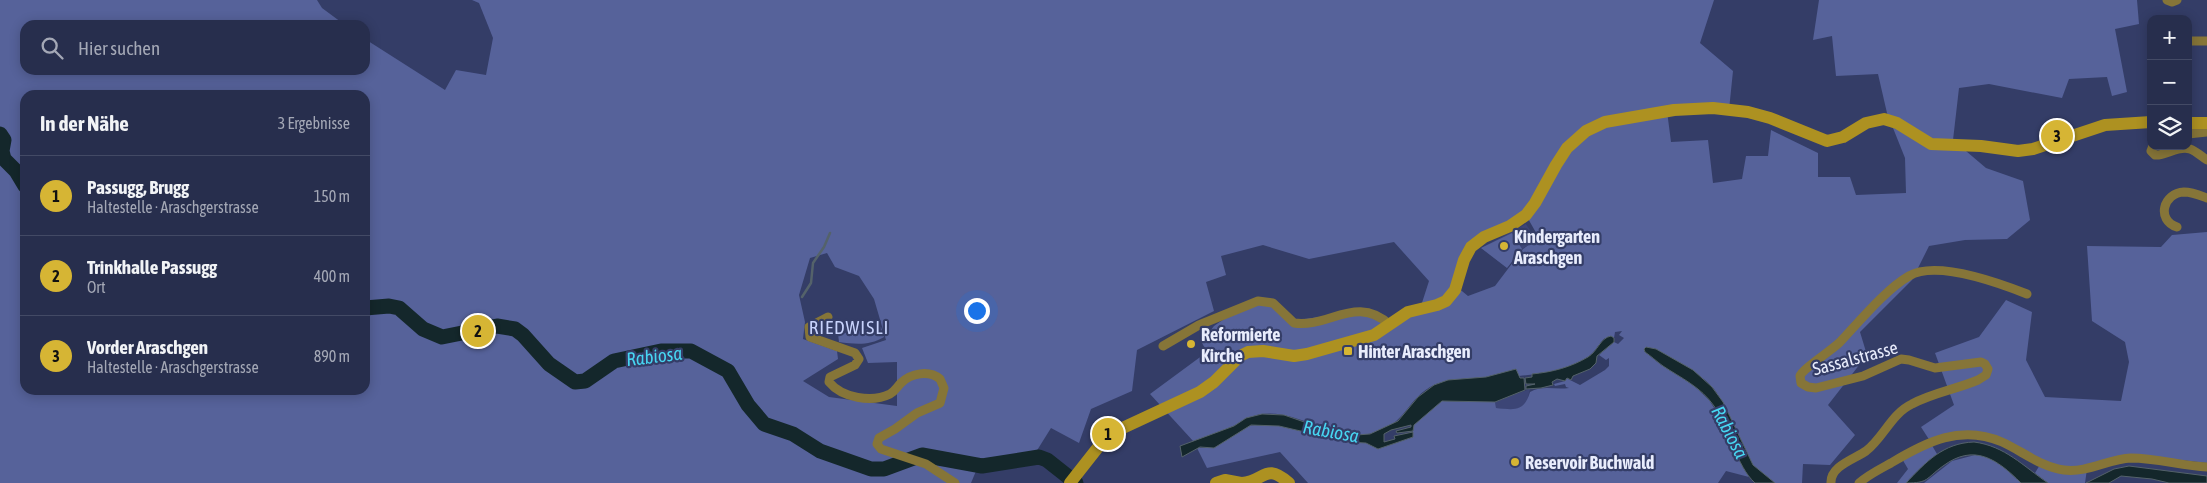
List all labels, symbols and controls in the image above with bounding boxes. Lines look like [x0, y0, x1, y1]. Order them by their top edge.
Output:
map controls [2147, 15, 2192, 150]
button: + [2147, 15, 2192, 60]
search box [20, 20, 370, 75]
icon: search [38, 34, 66, 62]
text: Hier suchen [78, 37, 160, 59]
button: − [2147, 60, 2192, 105]
button: layers [2147, 105, 2192, 150]
text: In der Nähe [40, 111, 129, 135]
text: 3 Ergebnisse [278, 114, 350, 132]
pin: 3 [2041, 117, 2073, 155]
text: Passugg, Brugg [87, 176, 189, 198]
text: 1 [52, 187, 60, 205]
text: 150 m [314, 187, 350, 205]
text: Haltestelle · Araschgerstrasse [87, 198, 259, 216]
place label: Kindergarten Araschgen [1513, 226, 1600, 268]
marker: Kindergarten Araschgen [1498, 240, 1510, 252]
text: Trinkhalle Passugg [87, 256, 217, 278]
text: 2 [52, 267, 60, 285]
text: 400 m [314, 267, 350, 285]
text: Ort [87, 278, 106, 296]
your location [964, 298, 990, 324]
pin: 2 [462, 312, 494, 350]
district label: RIEDWISLI [809, 316, 889, 338]
place label: Reformierte Kirche [1201, 324, 1281, 366]
text: Vorder Araschgen [87, 336, 208, 358]
street label: Sassalstrasse [1810, 337, 1900, 379]
marker: Reformierte Kirche [1185, 338, 1197, 350]
place label: Hinter Araschgen [1358, 341, 1471, 362]
water label: Rabiosa [625, 342, 683, 370]
marker: Hinter Araschgen [1342, 345, 1354, 357]
text: 3 [52, 347, 60, 365]
text: 890 m [314, 347, 350, 365]
text: Haltestelle · Araschgerstrasse [87, 358, 259, 376]
water label: Rabiosa [1707, 402, 1753, 462]
pin: 1 [1092, 415, 1124, 453]
water label: Rabiosa [1301, 415, 1361, 447]
place label: Reservoir Buchwald [1525, 452, 1654, 473]
marker: Reservoir Buchwald [1509, 456, 1521, 468]

